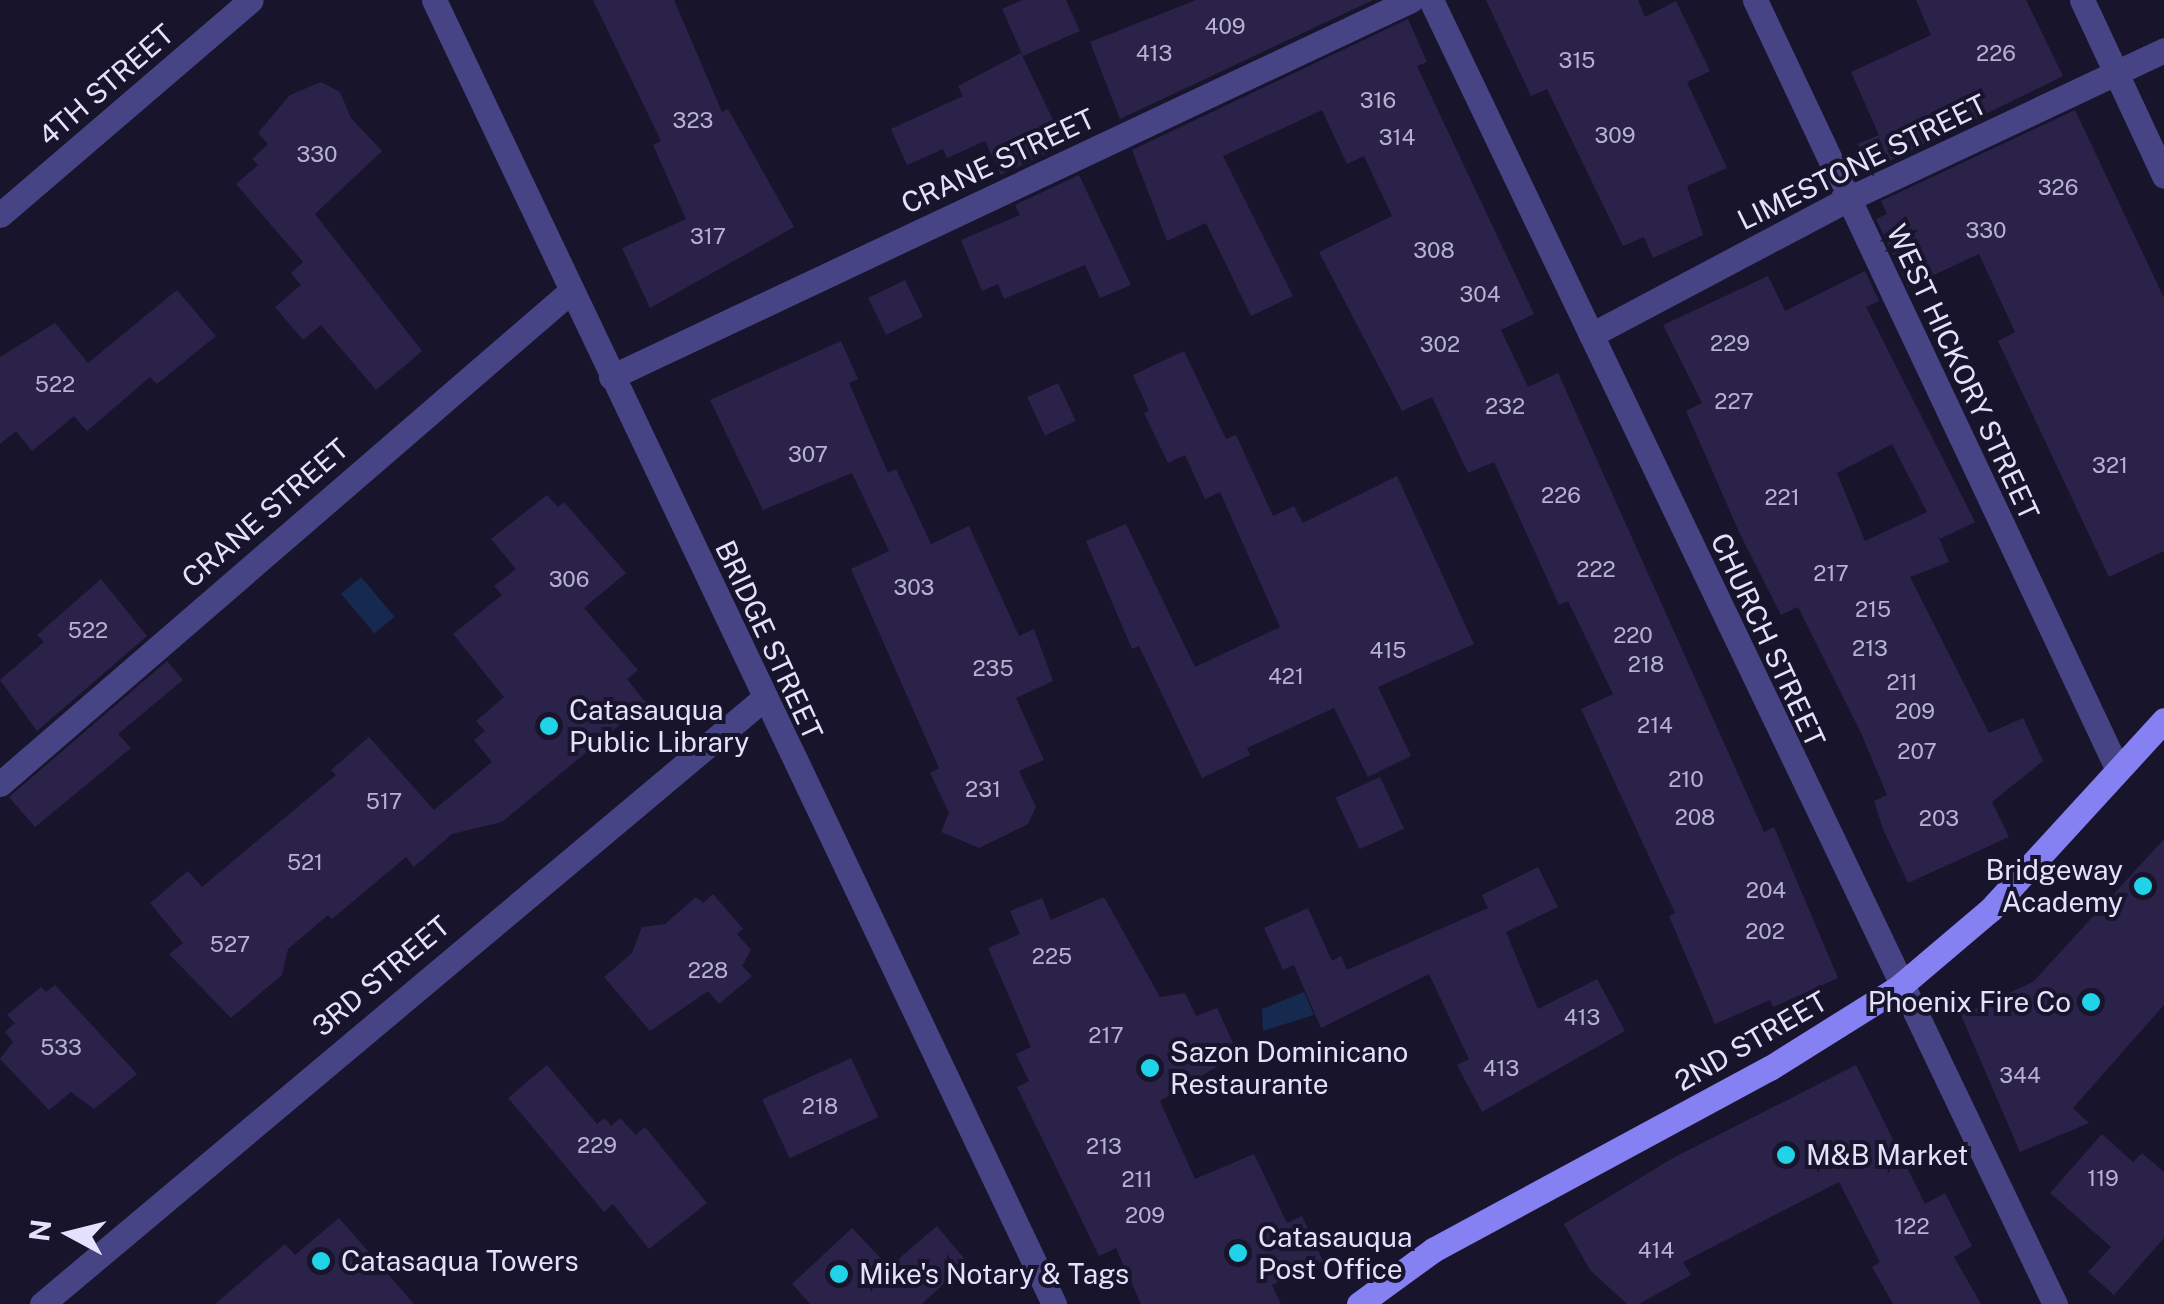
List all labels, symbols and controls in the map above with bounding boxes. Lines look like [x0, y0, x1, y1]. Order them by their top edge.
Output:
house number: 409 [1205, 14, 1245, 40]
street label: 4TH STREET [32, 17, 180, 153]
house number: 413 [1136, 41, 1172, 67]
house number: 226 [1976, 41, 2016, 67]
house number: 315 [1559, 48, 1595, 74]
street label: LIMESTONE STREET [1732, 87, 1992, 237]
house number: 316 [1360, 88, 1396, 114]
street label: CRANE STREET [896, 102, 1100, 220]
house number: 323 [673, 108, 713, 134]
house number: 309 [1595, 123, 1635, 149]
house number: 314 [1379, 125, 1415, 151]
house number: 330 [297, 142, 337, 168]
house number: 326 [2038, 175, 2078, 201]
house number: 330 [1966, 218, 2006, 244]
street label: WEST HICKORY STREET [1880, 219, 2046, 525]
house number: 317 [690, 224, 726, 250]
house number: 308 [1413, 238, 1455, 264]
house number: 304 [1460, 282, 1500, 308]
house number: 229 [1710, 331, 1750, 357]
house number: 302 [1420, 332, 1460, 358]
house number: 522 [35, 372, 75, 398]
house number: 227 [1714, 389, 1754, 415]
house number: 232 [1485, 394, 1525, 420]
street label: CRANE STREET [175, 432, 355, 594]
house number: 307 [788, 442, 828, 468]
house number: 321 [2092, 453, 2128, 479]
house number: 226 [1541, 483, 1581, 509]
house number: 221 [1764, 485, 1800, 511]
street label: CHURCH STREET [1704, 528, 1832, 752]
street label: BRIDGE STREET [708, 535, 830, 745]
house number: 222 [1576, 557, 1616, 583]
house number: 217 [1813, 561, 1849, 587]
house number: 306 [549, 567, 589, 593]
house number: 303 [894, 575, 934, 601]
house number: 215 [1855, 597, 1891, 623]
house number: 522 [68, 618, 108, 644]
house number: 220 [1613, 623, 1653, 649]
house number: 213 [1852, 636, 1888, 662]
house number: 415 [1370, 638, 1406, 664]
house number: 218 [1628, 652, 1664, 678]
house number: 235 [972, 656, 1014, 682]
house number: 421 [1268, 664, 1304, 690]
house number: 211 [1886, 670, 1918, 696]
place label: Catasauqua Public Library [569, 693, 749, 759]
house number: 209 [1895, 699, 1935, 725]
house number: 214 [1637, 713, 1673, 739]
marker: Catasauqua Public Library [538, 715, 560, 737]
house number: 207 [1897, 739, 1937, 765]
house number: 210 [1668, 767, 1704, 793]
house number: 231 [965, 777, 1001, 803]
house number: 517 [366, 789, 402, 815]
house number: 208 [1675, 805, 1715, 831]
house number: 203 [1919, 806, 1959, 832]
house number: 521 [287, 850, 323, 876]
place label: Bridgeway Academy [1986, 853, 2123, 919]
marker: Bridgeway Academy [2132, 875, 2154, 897]
house number: 204 [1746, 878, 1786, 904]
street label: 3RD STREET [306, 909, 456, 1043]
house number: 202 [1745, 919, 1785, 945]
house number: 527 [210, 932, 250, 958]
house number: 225 [1032, 944, 1072, 970]
house number: 228 [688, 958, 728, 984]
street label: 2ND STREET [1669, 984, 1833, 1098]
place label: Phoenix Fire Co [1867, 985, 2071, 1019]
marker: Phoenix Fire Co [2080, 991, 2102, 1013]
house number: 413 [1564, 1005, 1600, 1031]
house number: 217 [1088, 1023, 1124, 1049]
house number: 533 [40, 1035, 82, 1061]
place label: Sazon Dominicano Restaurante [1170, 1035, 1408, 1101]
house number: 413 [1483, 1056, 1519, 1082]
marker: Sazon Dominicano Restaurante [1139, 1057, 1161, 1079]
house number: 344 [1999, 1063, 2041, 1089]
house number: 218 [802, 1094, 838, 1120]
house number: 229 [577, 1133, 617, 1159]
house number: 213 [1086, 1134, 1122, 1160]
place label: M&B Market [1806, 1138, 1969, 1172]
marker: M&B Market [1775, 1144, 1797, 1166]
house number: 119 [2087, 1166, 2119, 1192]
house number: 211 [1121, 1167, 1153, 1193]
north arrow [20, 1184, 120, 1284]
house number: 209 [1125, 1203, 1165, 1229]
house number: 122 [1894, 1214, 1930, 1240]
text: N [22, 1217, 57, 1243]
place label: Catasauqua Post Office [1258, 1220, 1412, 1286]
house number: 414 [1638, 1238, 1674, 1264]
marker: Catasauqua Post Office [1227, 1242, 1249, 1264]
place label: Catasaqua Towers [341, 1244, 579, 1278]
marker: Catasaqua Towers [310, 1250, 332, 1272]
place label: Mike's Notary & Tags [859, 1257, 1129, 1291]
marker: Mike's Notary & Tags [828, 1263, 850, 1285]

